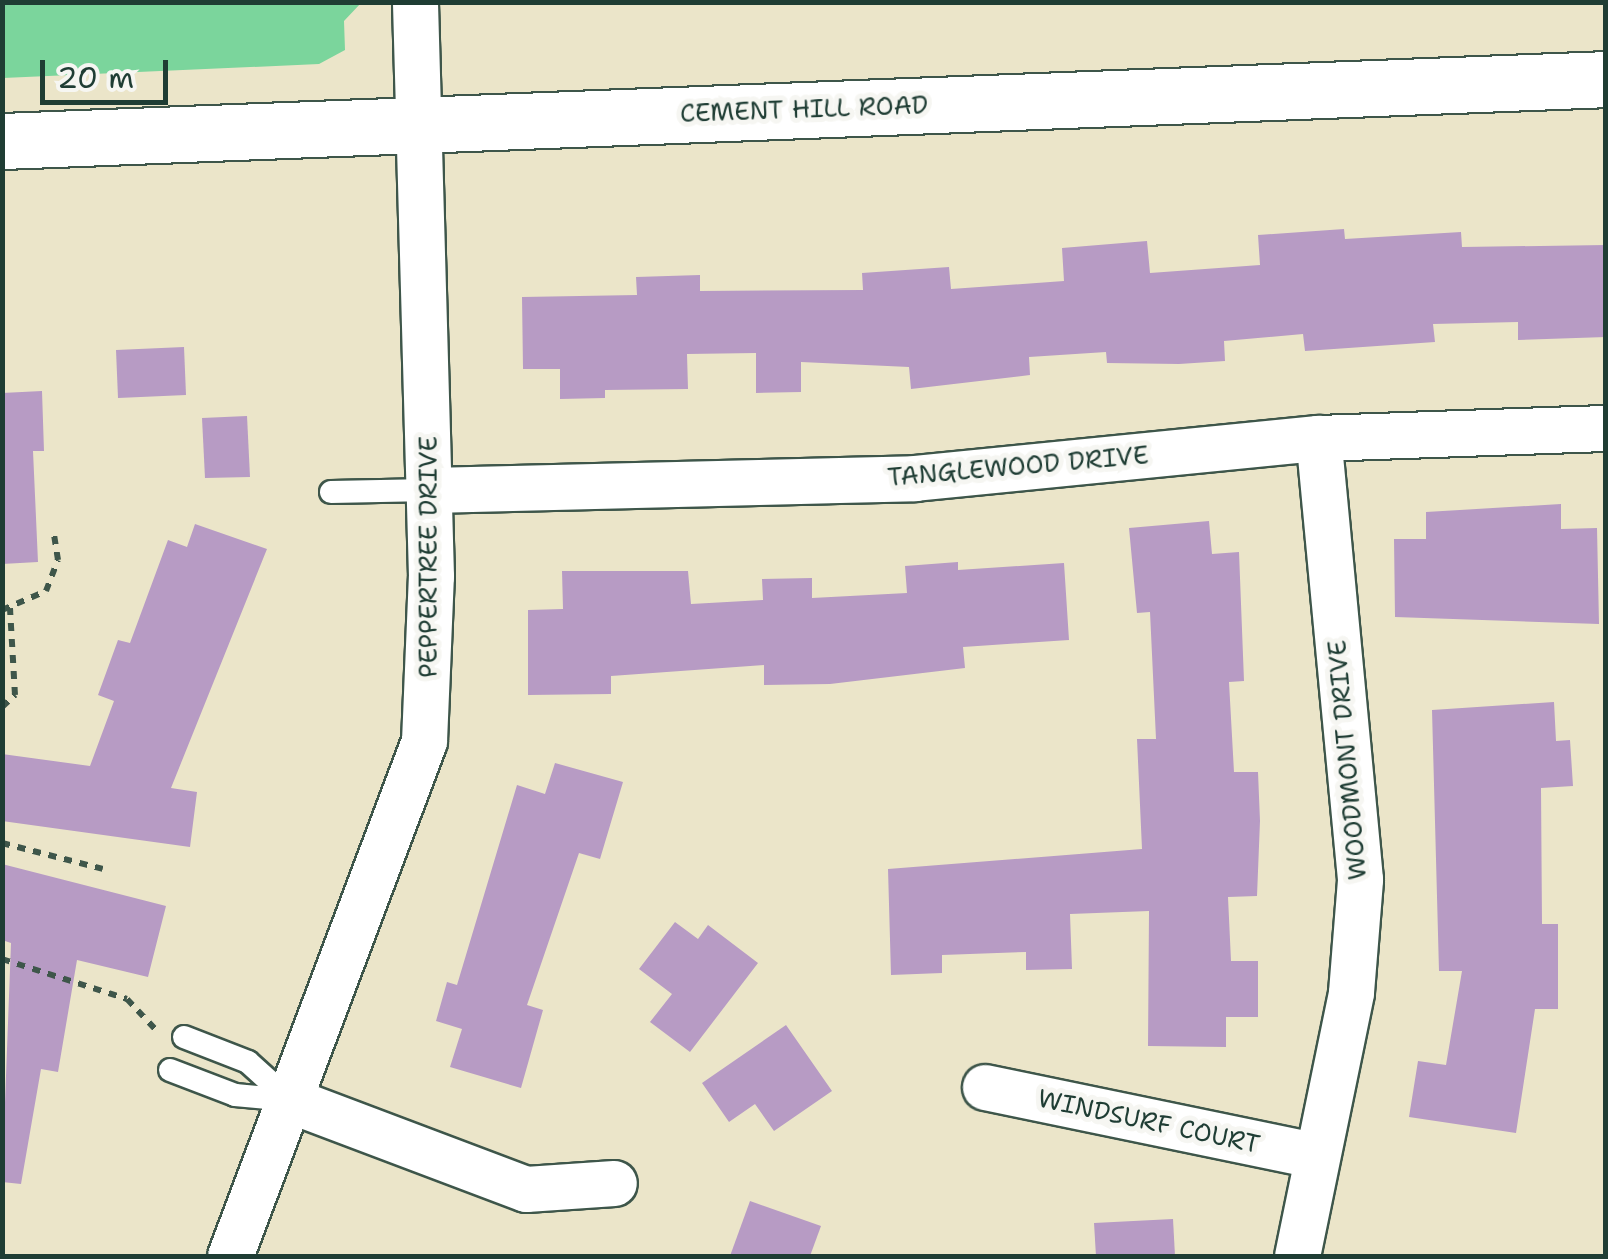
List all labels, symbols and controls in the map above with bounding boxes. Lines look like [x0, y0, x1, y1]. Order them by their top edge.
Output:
scale bar [45, 40, 172, 102]
text: 20 m [57, 57, 134, 98]
street label: CEMENT HILL ROAD [679, 90, 929, 128]
street label: PEPPERTREE DRIVE [413, 436, 443, 678]
street label: TANGLEWOOD DRIVE [886, 440, 1150, 492]
street label: WOODMONT DRIVE [1322, 639, 1372, 881]
street label: WINDSURF COURT [1035, 1083, 1263, 1159]

